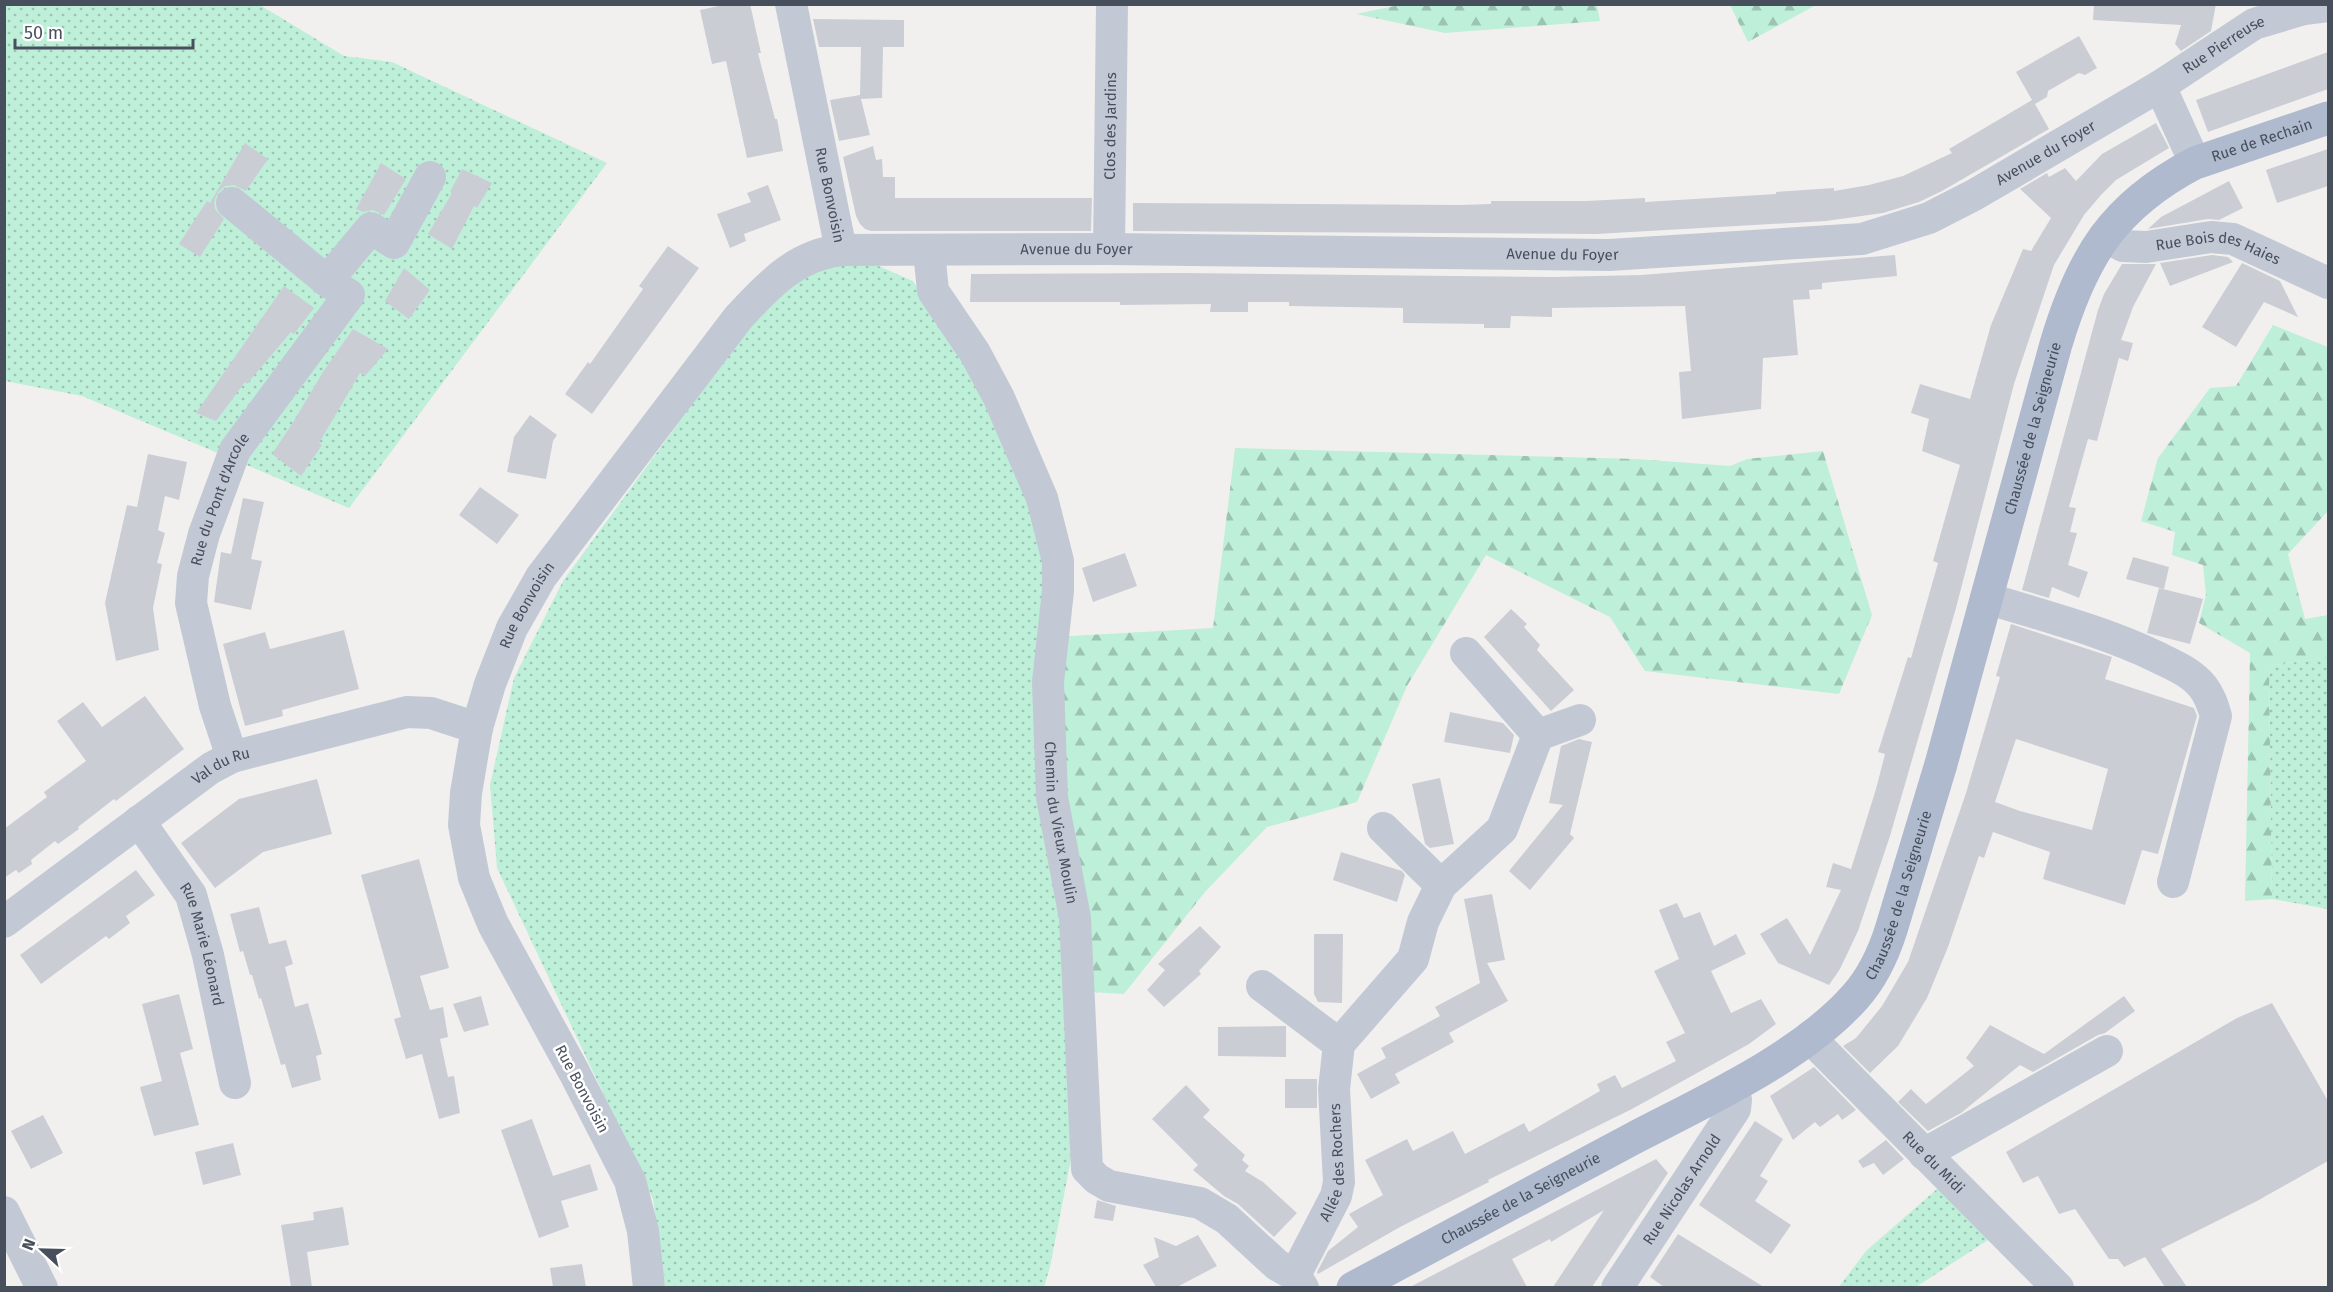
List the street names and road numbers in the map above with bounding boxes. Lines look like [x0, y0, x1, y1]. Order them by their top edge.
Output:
street label: Rue Pierreuse [2179, 12, 2267, 78]
street label: Clos des Jardins [1101, 72, 1120, 180]
street label: Rue de Rechain [2209, 115, 2315, 166]
street label: Avenue du Foyer [1993, 117, 2099, 189]
street label: Rue Bonvoisin [811, 146, 848, 244]
street label: Rue Bois des Haies [2154, 228, 2283, 269]
street label: Avenue du Foyer [1020, 240, 1133, 258]
street label: Avenue du Foyer [1506, 245, 1619, 264]
street label: Chaussée de la Seigneurie [2001, 340, 2065, 517]
street label: Rue du Pont d'Arcole [187, 429, 253, 568]
street label: Rue Bonvoisin [496, 558, 558, 651]
street label: Chemin du Vieux Moulin [1041, 741, 1081, 905]
street label: Val du Ru [188, 744, 252, 788]
street label: Chaussée de la Seigneurie [1861, 808, 1935, 984]
street label: Rue Marie Léonard [176, 879, 228, 1008]
street label: Rue Bonvoisin [551, 1042, 613, 1136]
street label: Allée des Rochers [1316, 1103, 1348, 1224]
street label: Rue du Midi [1899, 1127, 1968, 1197]
street label: Rue Nicolas Arnold [1639, 1131, 1725, 1248]
street label: Chaussée de la Seigneurie [1438, 1149, 1603, 1248]

